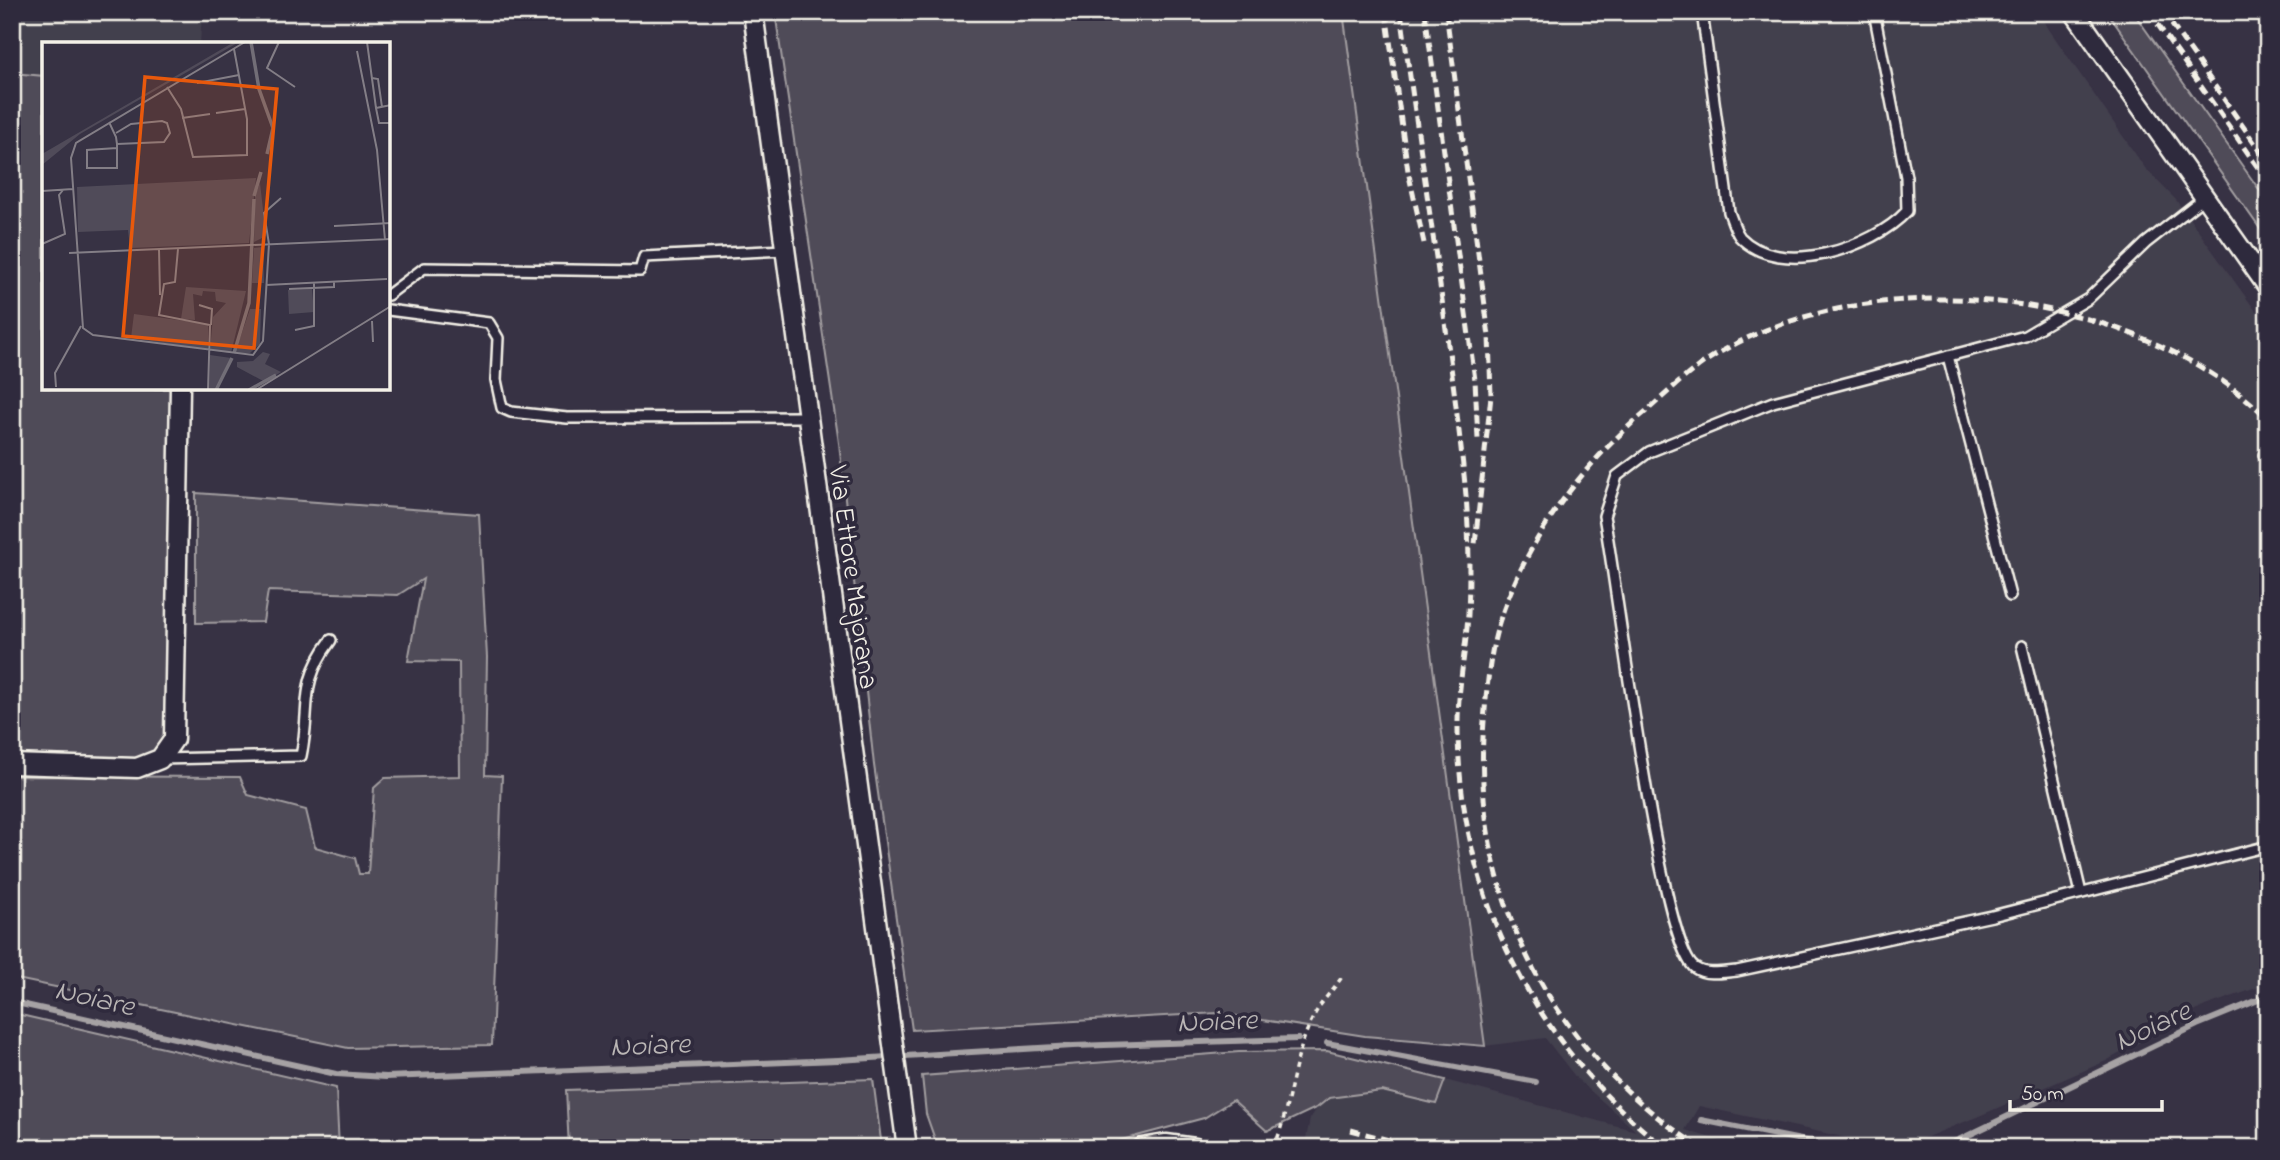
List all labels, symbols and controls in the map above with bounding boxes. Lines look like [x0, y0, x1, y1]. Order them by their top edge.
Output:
inset map [42, 42, 390, 390]
street label: Via Ettore Majorana [815, 462, 888, 692]
water label: Noiare [50, 969, 140, 1031]
water label: Noiare [2108, 990, 2200, 1065]
water label: Noiare [1176, 1000, 1259, 1046]
water label: Noiare [609, 1024, 692, 1070]
scale bar [2010, 1069, 2163, 1113]
text: 50 m [2021, 1080, 2064, 1110]

